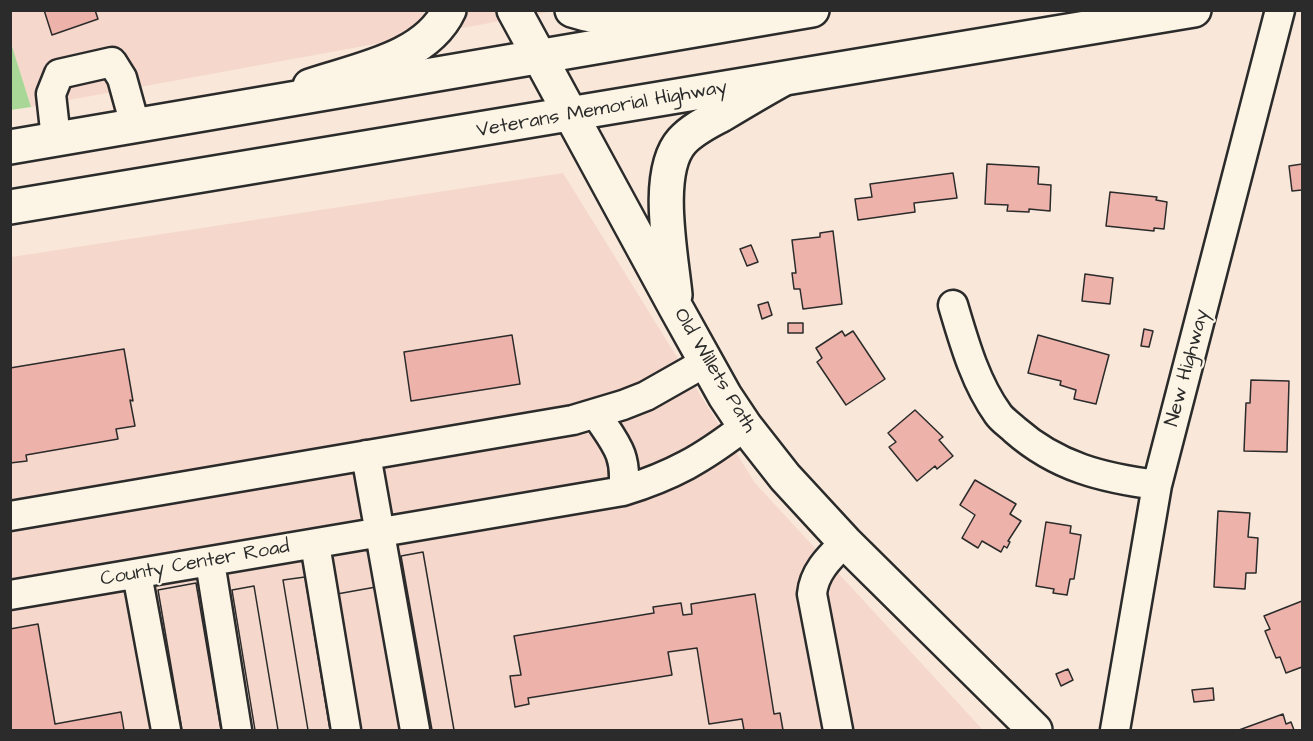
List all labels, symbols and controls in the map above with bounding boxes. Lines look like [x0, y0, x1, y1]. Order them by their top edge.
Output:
street label: Veterans Memorial Highway [475, 76, 729, 144]
street label: Old Willets Path [667, 304, 761, 438]
street label: New Highway [1161, 307, 1215, 429]
street label: County Center Road [99, 536, 291, 592]

